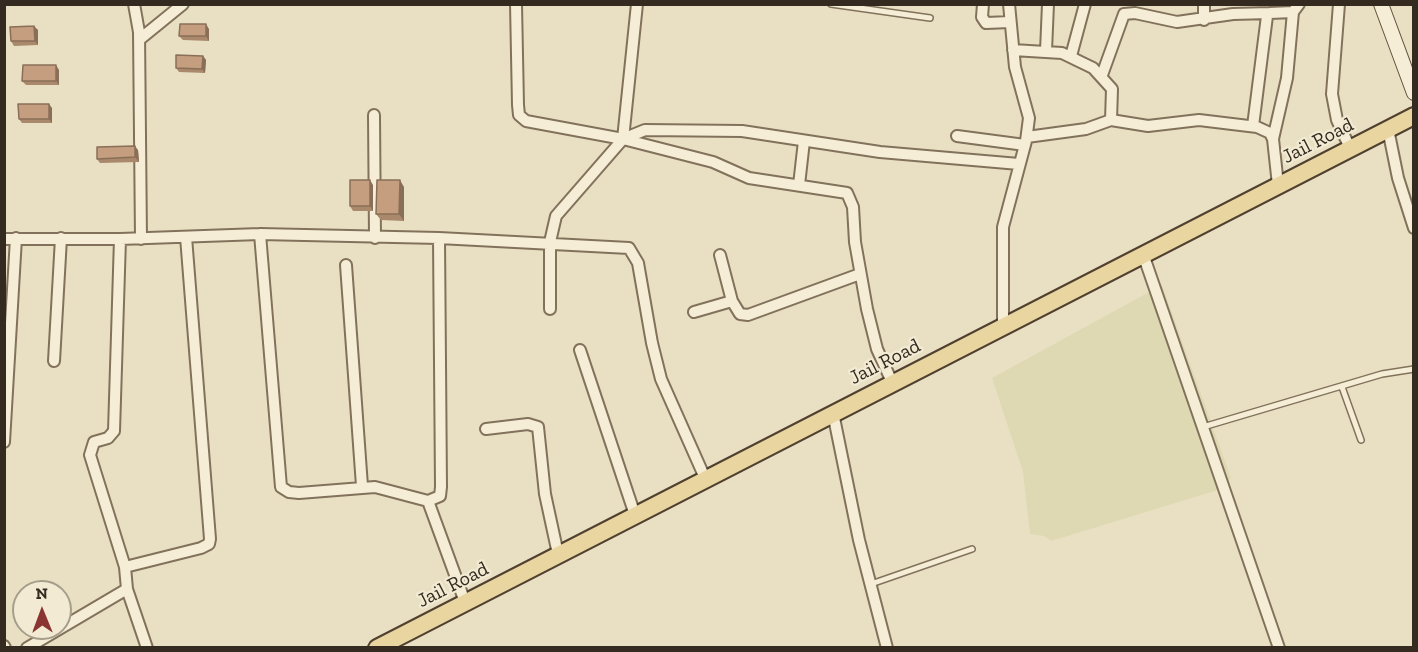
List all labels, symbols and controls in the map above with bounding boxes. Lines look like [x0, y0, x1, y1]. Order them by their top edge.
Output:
street label: Jail Road [1278, 113, 1358, 169]
street label: Jail Road [845, 334, 925, 390]
street label: Jail Road [413, 557, 493, 613]
north arrow [12, 580, 72, 640]
text: N [35, 584, 48, 603]

